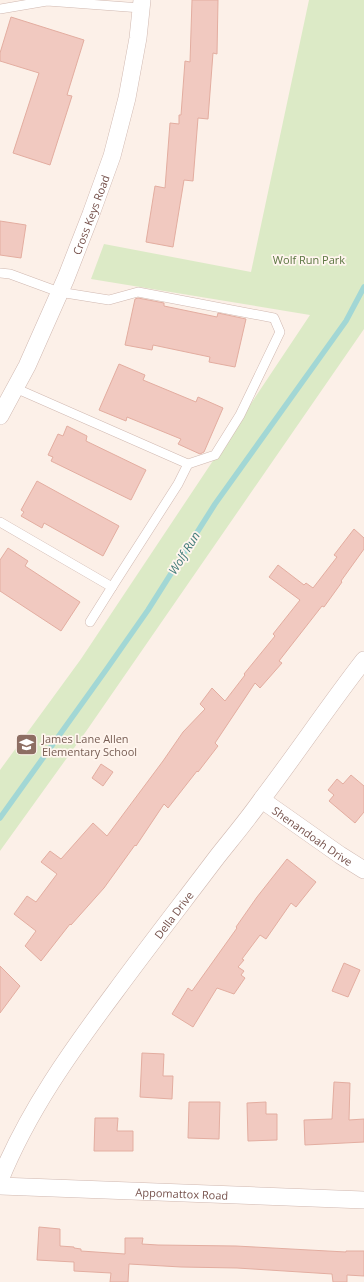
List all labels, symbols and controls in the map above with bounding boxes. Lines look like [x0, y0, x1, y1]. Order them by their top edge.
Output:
street label: Cross Keys Road [68, 173, 112, 257]
park label: Wolf Run Park [273, 252, 345, 267]
water label: Wolf Run [164, 528, 204, 578]
school or university icon: James Lane Allen Elementary School [14, 731, 40, 757]
place label: James Lane Allen Elementary School [41, 731, 137, 759]
street label: Shenandoah Drive [270, 802, 356, 869]
street label: Della Drive [150, 888, 196, 941]
street label: Appomattox Road [135, 1184, 228, 1202]

